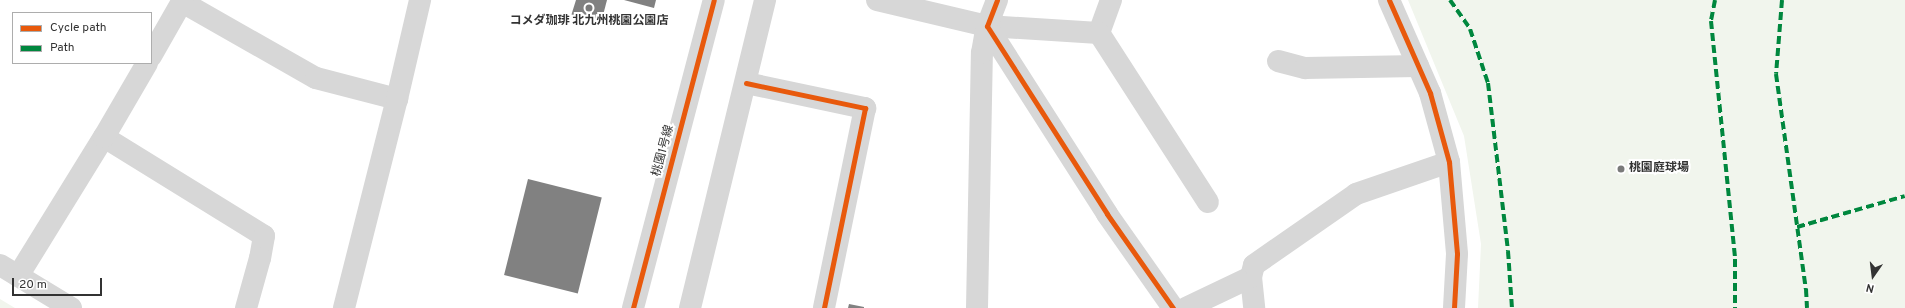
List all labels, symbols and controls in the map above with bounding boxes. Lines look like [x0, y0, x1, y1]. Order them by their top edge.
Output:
marker: コメダ珈琲 北九州桃園公園店 [584, 3, 594, 13]
legend [12, 12, 152, 64]
place label: コメダ珈琲 北九州桃園公園店 [510, 15, 668, 29]
text: Cycle path [50, 20, 107, 36]
text: Path [50, 40, 75, 56]
street label: 桃園1号線 [650, 124, 678, 178]
place label: 桃園庭球場 [1629, 162, 1689, 176]
marker: 桃園庭球場 [1616, 164, 1626, 174]
north arrow [1853, 256, 1893, 296]
scale bar [14, 270, 104, 296]
text: 20 m [19, 277, 47, 293]
text: N [1865, 280, 1876, 295]

